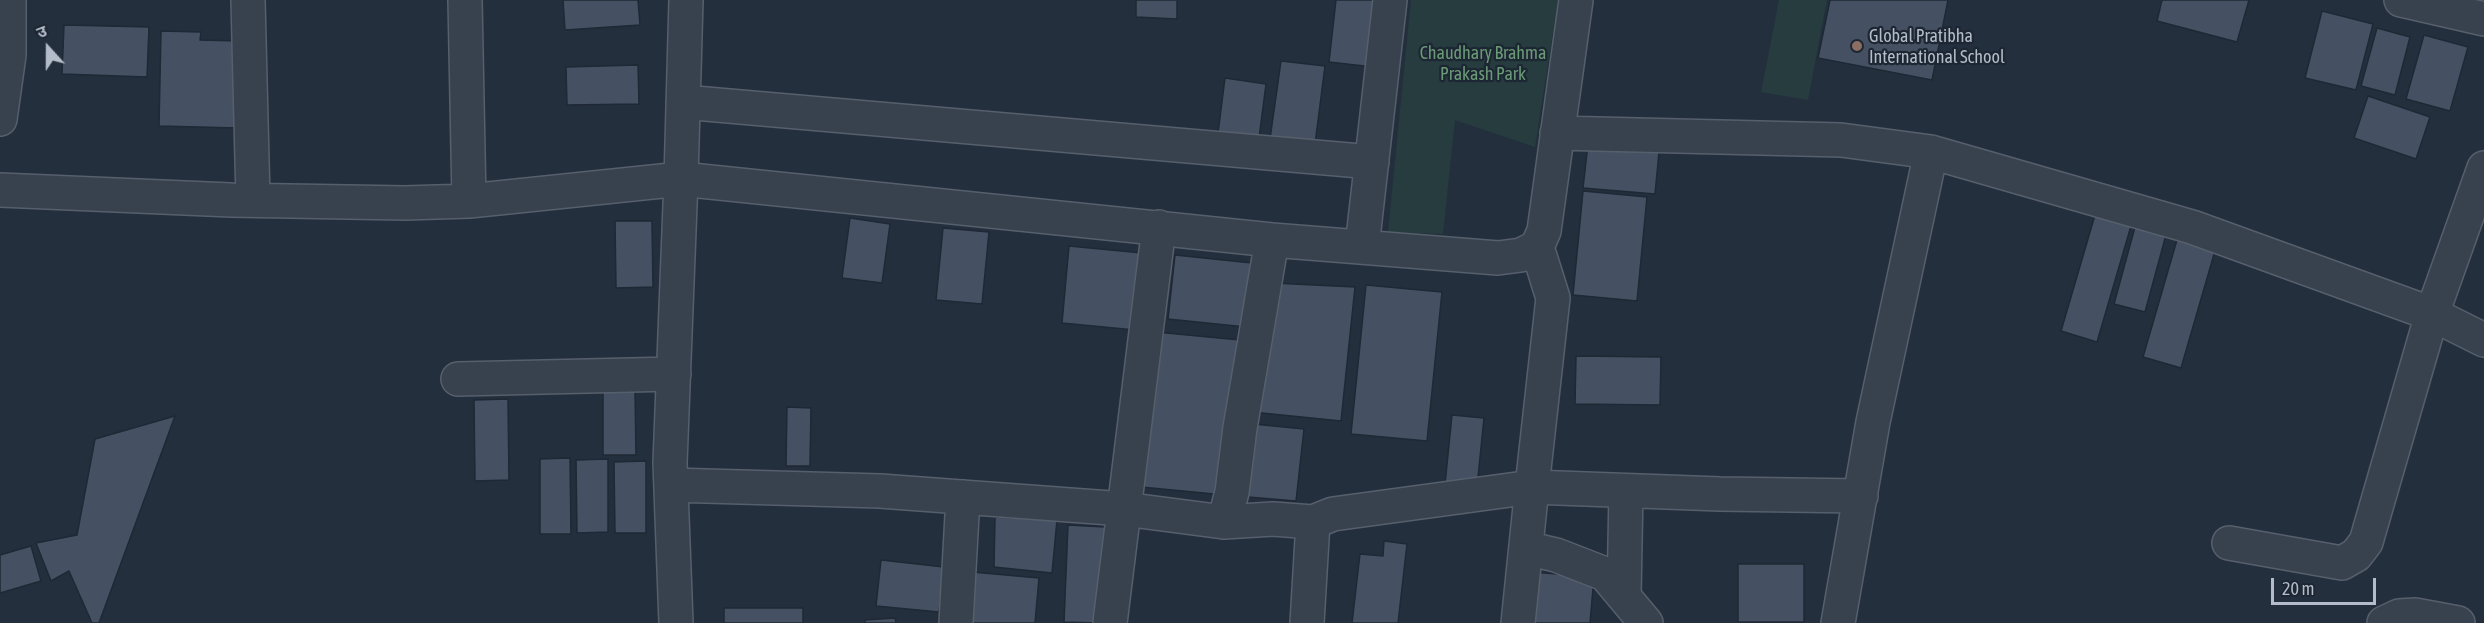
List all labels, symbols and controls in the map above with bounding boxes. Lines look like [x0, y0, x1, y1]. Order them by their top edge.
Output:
north arrow [18, 18, 78, 78]
text: उ [34, 21, 49, 41]
place label: Global Pratibha International School [1869, 25, 2005, 68]
marker: Global Pratibha International School [1850, 39, 1864, 53]
park label: Chaudhary Brahma Prakash Park [1420, 42, 1546, 84]
scale bar [2274, 566, 2379, 604]
text: 20 m [2282, 578, 2314, 599]

